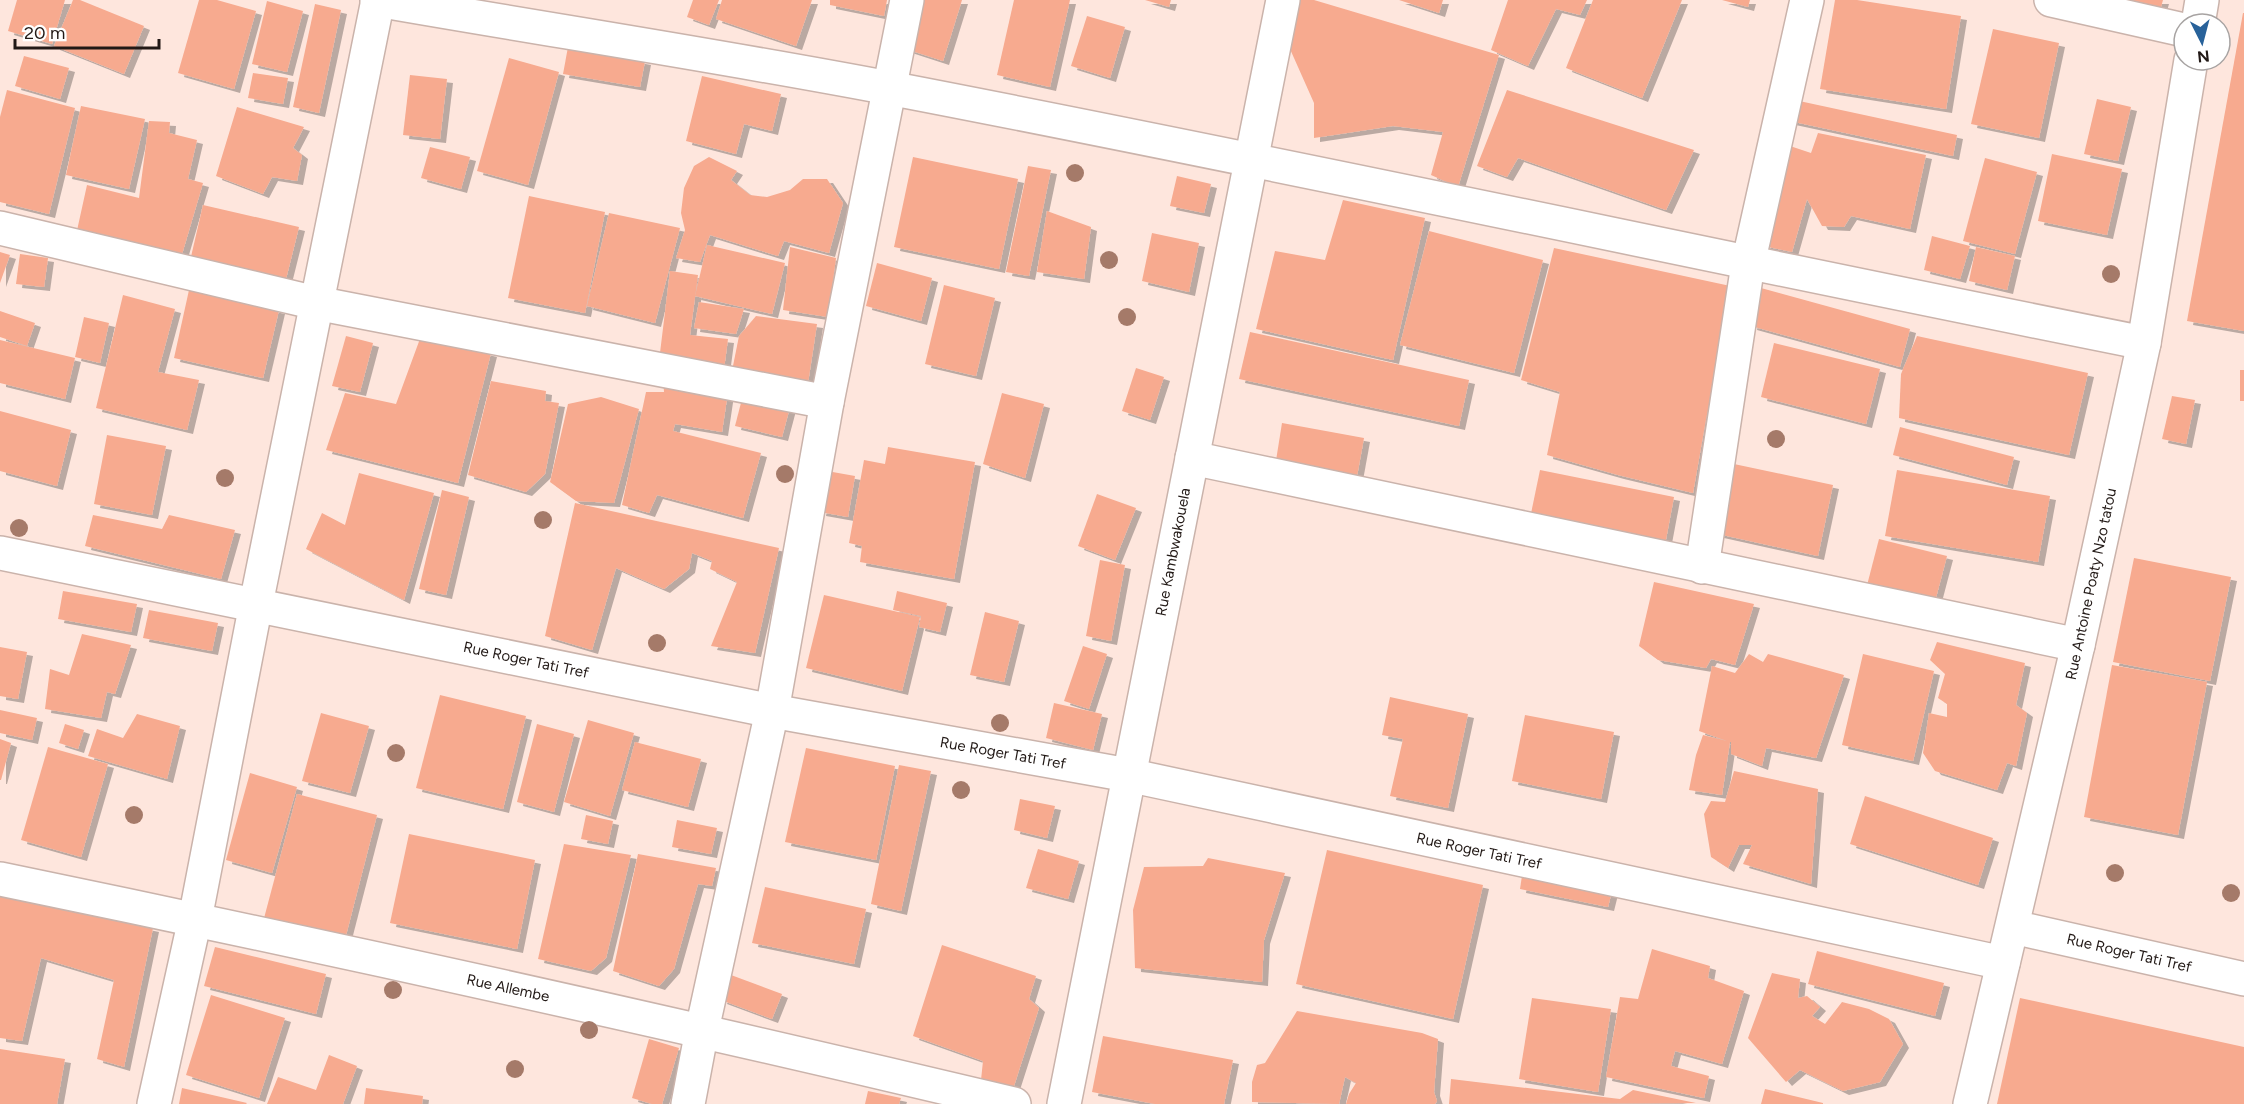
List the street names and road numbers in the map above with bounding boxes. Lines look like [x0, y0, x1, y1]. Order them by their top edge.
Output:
street label: Rue Kambwakouela [1152, 486, 1194, 618]
street label: Rue Antoine Poaty Nzo tatou [2062, 486, 2120, 682]
street label: Rue Roger Tati Tref [462, 638, 591, 682]
street label: Rue Roger Tati Tref [939, 733, 1068, 773]
street label: Rue Roger Tati Tref [1415, 829, 1544, 873]
street label: Rue Roger Tati Tref [2065, 930, 2194, 976]
street label: Rue Allembe [465, 970, 551, 1006]

